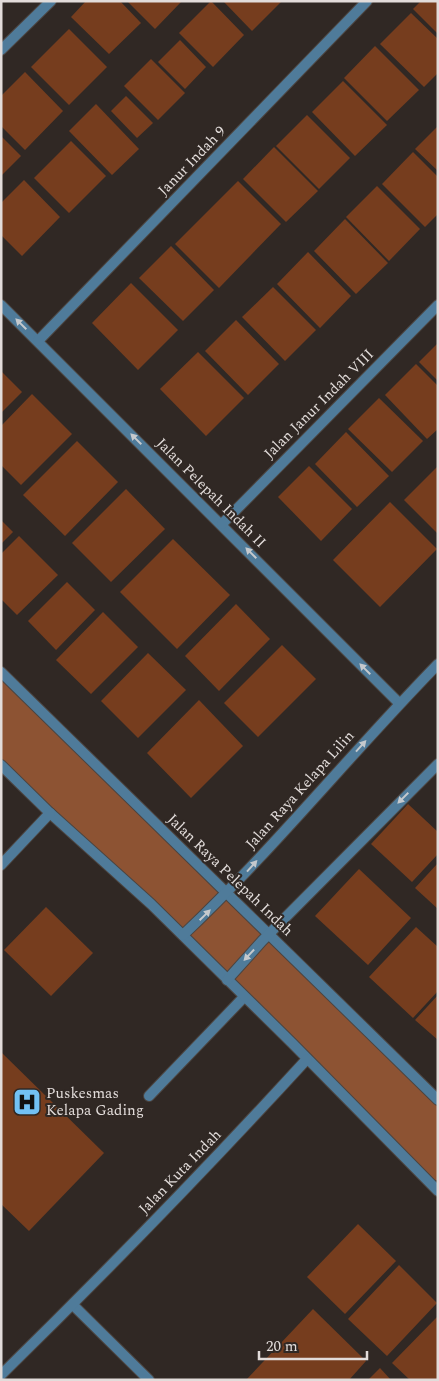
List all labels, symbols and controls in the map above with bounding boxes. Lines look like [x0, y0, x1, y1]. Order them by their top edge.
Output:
street label: Janur Indah 9 [153, 121, 231, 201]
one-way arrow [15, 318, 27, 330]
street label: Jalan Janur Indah VIII [259, 344, 379, 464]
one-way arrow [130, 433, 142, 445]
street label: Jalan Pelepah Indah II [151, 433, 271, 553]
one-way arrow [245, 548, 257, 560]
one-way arrow [359, 663, 371, 675]
street label: Jalan Raya Kelapa Lilin [240, 725, 360, 855]
one-way arrow [355, 740, 367, 752]
one-way arrow [398, 792, 410, 804]
street label: Jalan Raya Pelepah Indah [162, 808, 299, 942]
one-way arrow [246, 860, 258, 872]
one-way arrow [198, 909, 210, 921]
one-way arrow [243, 948, 255, 960]
place label: Puskesmas Kelapa Gading [46, 1082, 144, 1122]
hospital icon: Puskesmas Kelapa Gading [12, 1087, 42, 1117]
street label: Jalan Kuta Indah [133, 1124, 227, 1220]
scale bar [259, 1328, 366, 1360]
text: 20 m [266, 1335, 298, 1358]

